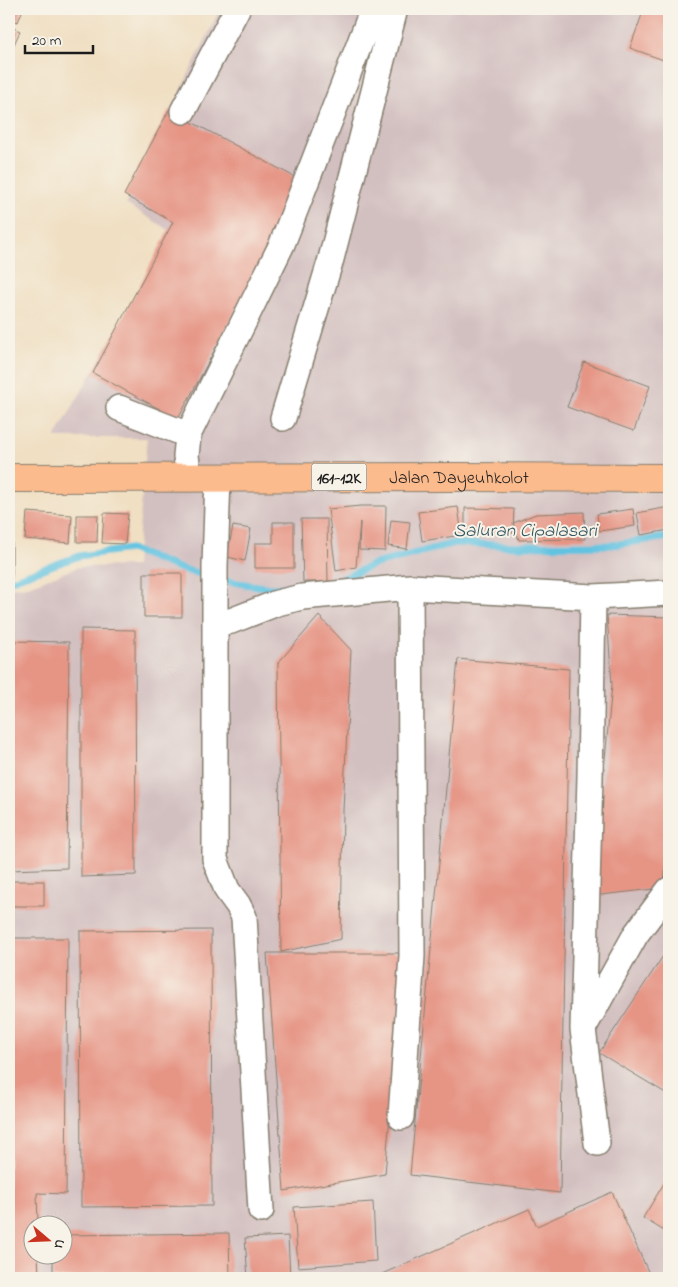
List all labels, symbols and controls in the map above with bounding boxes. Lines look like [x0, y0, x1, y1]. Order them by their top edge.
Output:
scale bar [25, 22, 92, 54]
text: 20 m [32, 30, 62, 52]
road number: 161-12K [312, 464, 366, 491]
street label: Jalan Dayeuhkolot [389, 466, 529, 492]
water label: Saluran Cipalasari [453, 518, 599, 545]
north arrow [22, 1214, 72, 1264]
text: U [47, 1236, 70, 1251]

